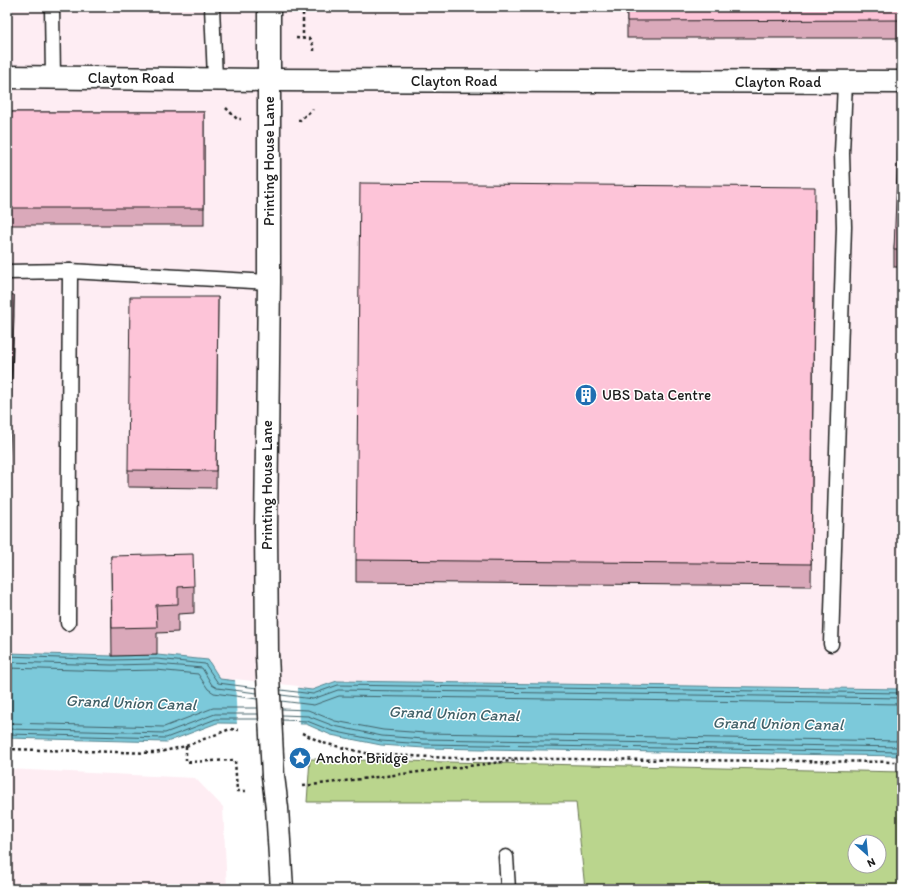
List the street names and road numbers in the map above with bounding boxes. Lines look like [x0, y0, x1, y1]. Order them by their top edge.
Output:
street label: Clayton Road [88, 69, 174, 87]
street label: Clayton Road [411, 72, 497, 90]
street label: Clayton Road [735, 73, 821, 91]
street label: Printing House Lane [260, 96, 278, 226]
street label: Printing House Lane [258, 420, 276, 550]

